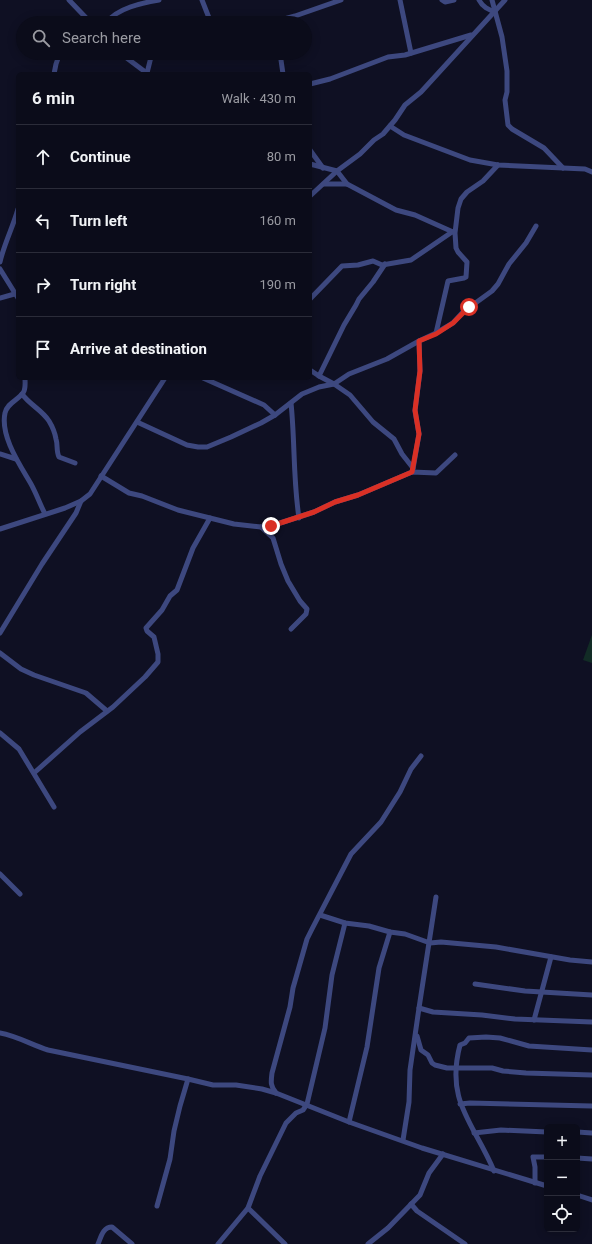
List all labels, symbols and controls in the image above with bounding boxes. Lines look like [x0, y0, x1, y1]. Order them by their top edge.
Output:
search box [16, 16, 312, 60]
icon: search [30, 27, 52, 49]
text: Search here [62, 29, 141, 47]
text: 6 min [32, 88, 75, 108]
text: Walk · 430 m [221, 91, 296, 106]
icon: ahead [32, 146, 54, 168]
text: Continue [70, 148, 131, 166]
text: 80 m [267, 149, 296, 164]
icon: left [32, 210, 54, 232]
text: Turn left [70, 212, 127, 230]
text: 160 m [259, 213, 296, 228]
icon: right [32, 274, 54, 296]
text: Turn right [70, 276, 136, 294]
text: 190 m [259, 277, 296, 292]
route start [460, 298, 478, 316]
icon: arrive [32, 338, 54, 360]
text: Arrive at destination [70, 340, 207, 358]
route end [262, 517, 280, 535]
map controls [544, 1124, 580, 1232]
button: + [544, 1124, 580, 1160]
button: − [544, 1160, 580, 1196]
button: locate [544, 1196, 580, 1232]

